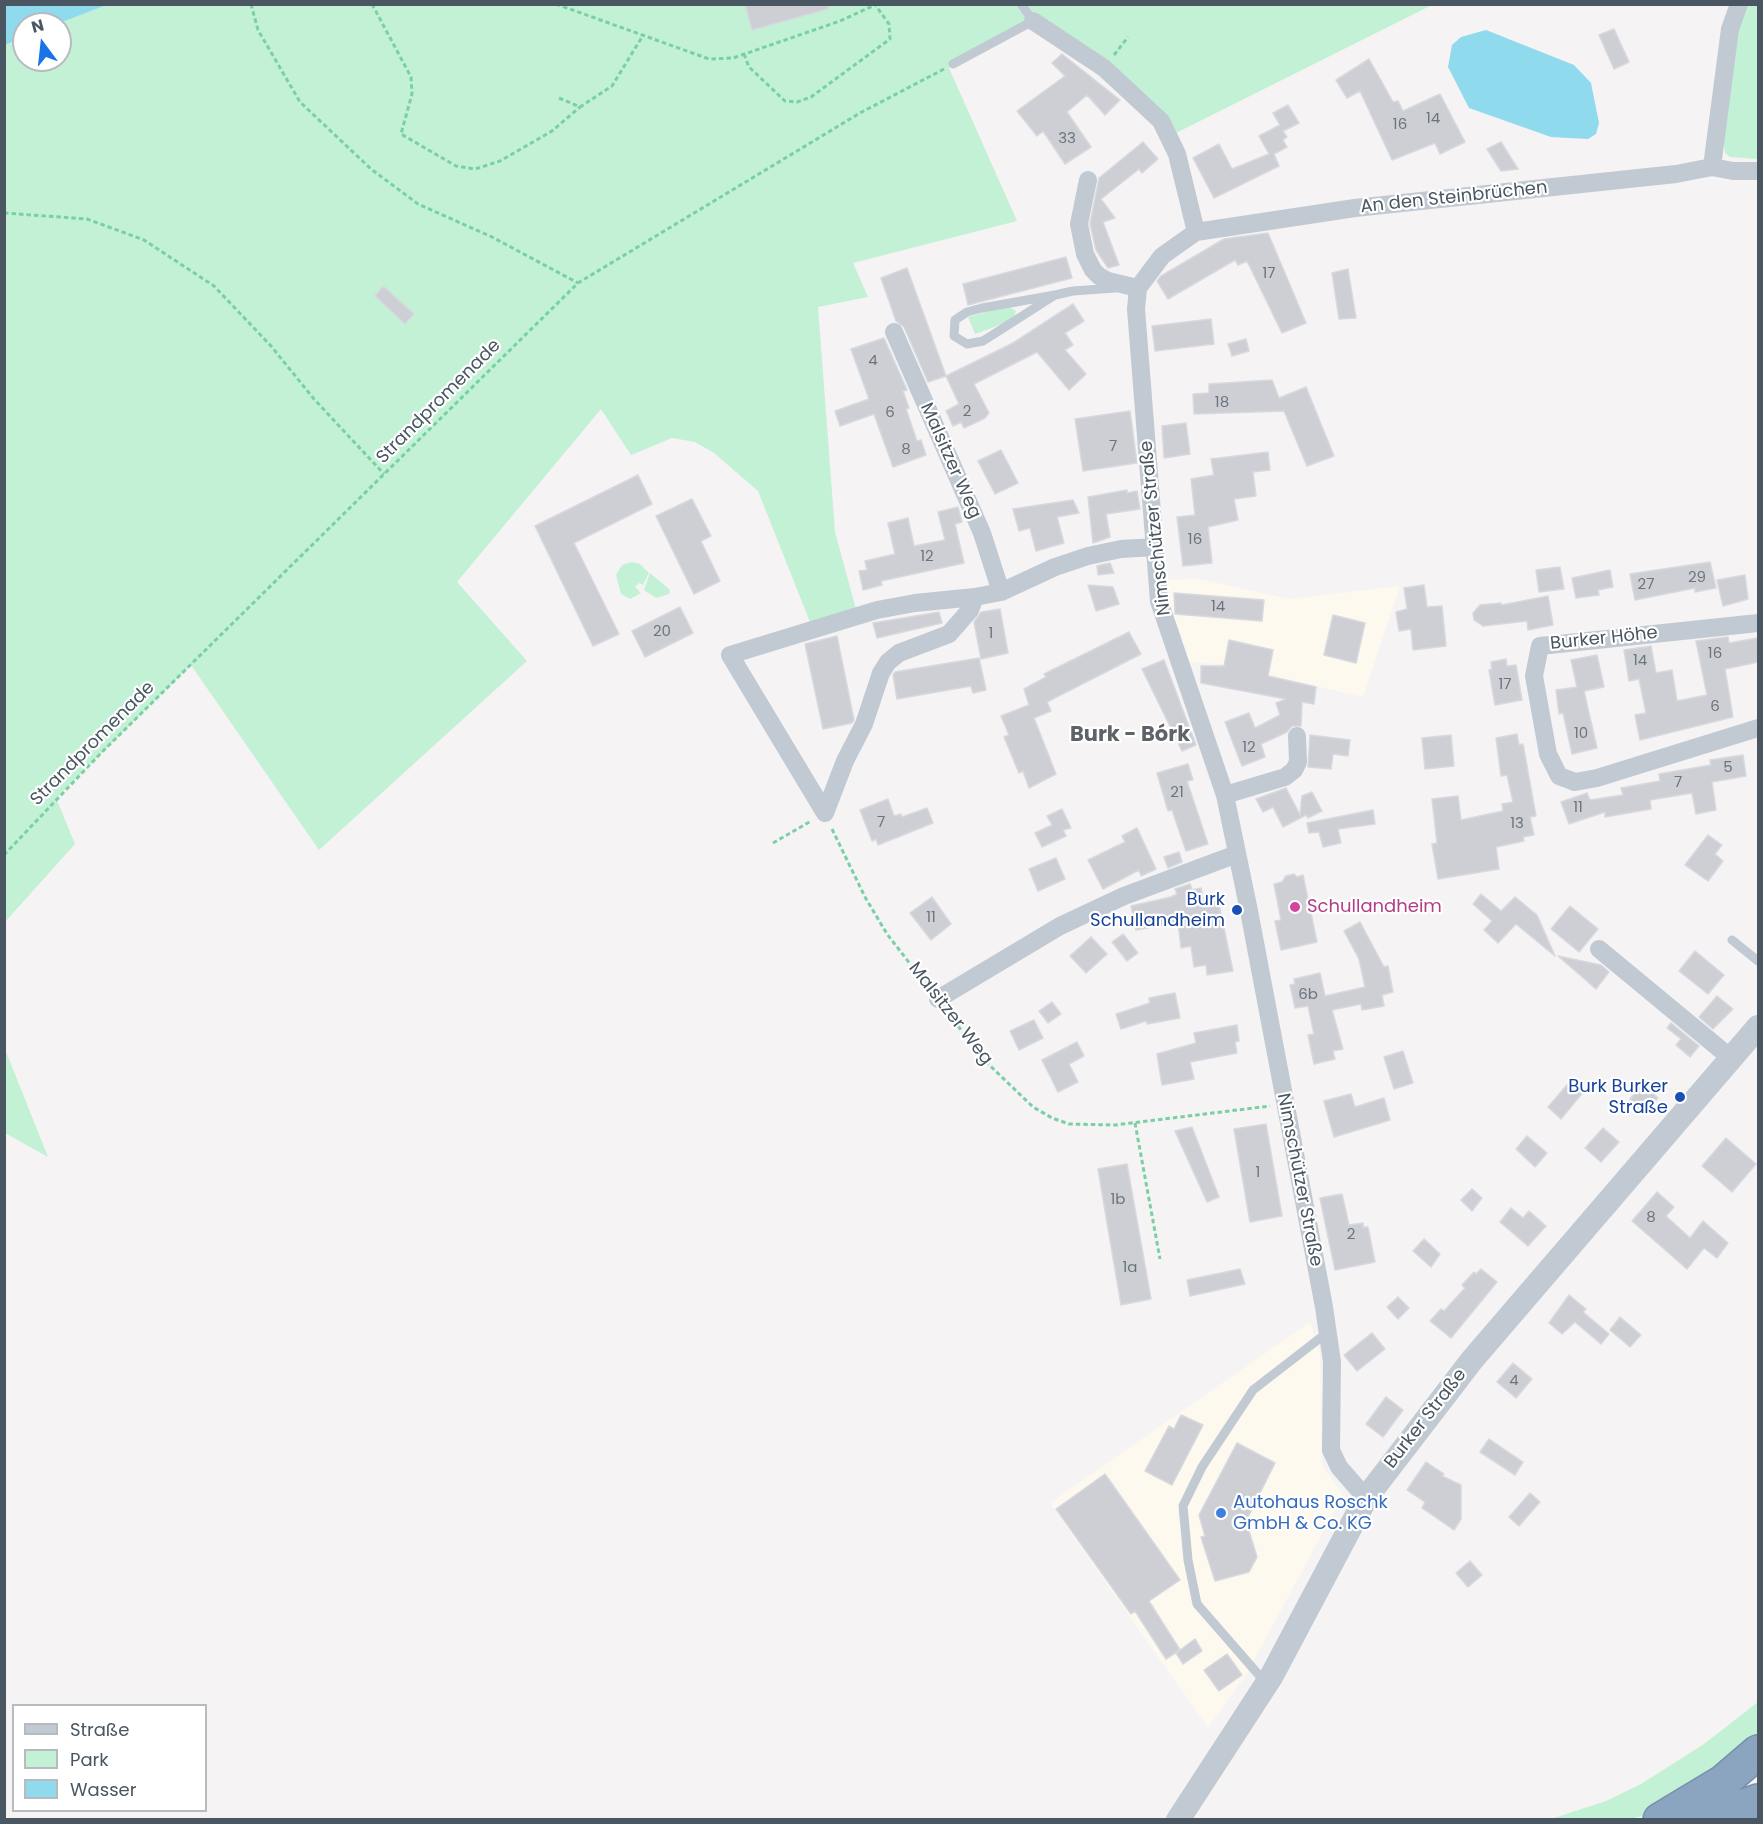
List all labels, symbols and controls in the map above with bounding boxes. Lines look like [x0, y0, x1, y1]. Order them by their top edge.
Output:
north arrow [12, 12, 72, 72]
text: N [29, 13, 47, 39]
house number: 14 [1426, 110, 1440, 128]
house number: 16 [1393, 116, 1407, 134]
house number: 33 [1058, 130, 1076, 148]
street label: An den Steinbrüchen [1359, 177, 1549, 219]
house number: 17 [1263, 265, 1275, 283]
street label: Strandpromenade [372, 335, 506, 469]
house number: 4 [868, 352, 878, 370]
house number: 18 [1215, 394, 1229, 412]
street label: Malsitzer Weg [915, 400, 985, 522]
house number: 2 [963, 403, 971, 421]
house number: 6 [885, 404, 895, 422]
house number: 7 [1109, 438, 1117, 456]
street label: Nimschützer Straße [1136, 439, 1176, 617]
house number: 8 [901, 441, 911, 459]
house number: 16 [1188, 531, 1202, 549]
house number: 12 [920, 548, 934, 566]
house number: 29 [1688, 569, 1706, 587]
house number: 27 [1638, 576, 1654, 594]
house number: 14 [1211, 598, 1225, 616]
house number: 20 [653, 623, 671, 641]
street label: Burker Höhe [1549, 623, 1659, 655]
house number: 1 [989, 625, 993, 643]
house number: 16 [1708, 645, 1722, 663]
house number: 14 [1633, 652, 1647, 670]
house number: 17 [1499, 676, 1511, 694]
street label: Strandpromenade [26, 677, 160, 811]
house number: 6 [1710, 698, 1720, 716]
district label: Burk - Bórk [1070, 723, 1190, 749]
house number: 10 [1574, 725, 1588, 743]
house number: 12 [1242, 739, 1256, 757]
house number: 5 [1723, 759, 1733, 777]
house number: 7 [1674, 774, 1682, 792]
house number: 21 [1170, 784, 1184, 802]
house number: 11 [1573, 799, 1583, 817]
house number: 7 [877, 814, 885, 832]
house number: 13 [1510, 815, 1524, 833]
place label: Burk Schullandheim [1090, 889, 1225, 932]
place label: Schullandheim [1307, 896, 1442, 918]
marker: Schullandheim [1288, 900, 1302, 914]
marker: Burk Schullandheim [1230, 903, 1244, 917]
house number: 11 [926, 909, 936, 927]
street label: Malsitzer Weg [903, 958, 997, 1070]
house number: 6b [1298, 986, 1318, 1004]
place label: Burk Burker Straße [1568, 1076, 1668, 1118]
marker: Burk Burker Straße [1673, 1090, 1687, 1104]
street label: Nimschützer Straße [1272, 1092, 1326, 1268]
house number: 1 [1256, 1164, 1260, 1182]
house number: 1b [1111, 1191, 1125, 1209]
house number: 8 [1646, 1209, 1656, 1227]
house number: 2 [1347, 1226, 1355, 1244]
house number: 1a [1123, 1259, 1137, 1277]
street label: Burker Straße [1380, 1365, 1472, 1473]
house number: 4 [1509, 1372, 1519, 1390]
place label: Autohaus Roschk GmbH & Co. KG [1233, 1492, 1388, 1534]
marker: Autohaus Roschk GmbH & Co. KG [1214, 1506, 1228, 1520]
legend [12, 1704, 207, 1812]
text: Straße [70, 1717, 129, 1742]
text: Park [70, 1747, 109, 1772]
text: Wasser [70, 1777, 136, 1802]

